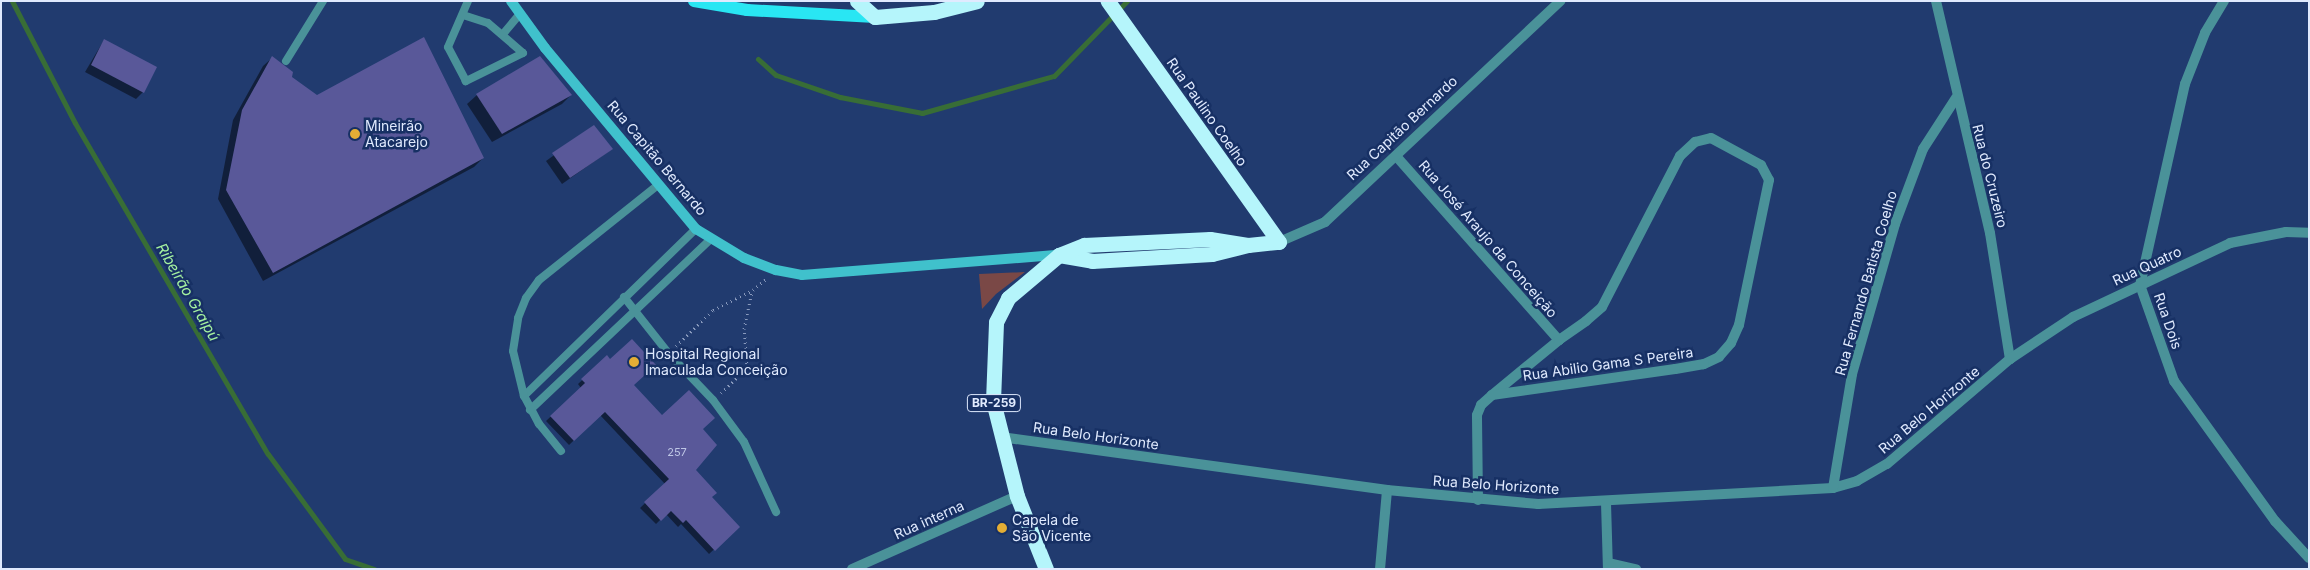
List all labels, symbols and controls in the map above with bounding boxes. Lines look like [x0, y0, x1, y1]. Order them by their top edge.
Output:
street label: Rua Paulino Coelho [1163, 55, 1251, 169]
street label: Rua Capitão Bernardo [1343, 72, 1461, 184]
street label: Rua Capitão Bernardo [604, 97, 710, 219]
place label: Mineirão Atacarejo [365, 118, 428, 150]
street label: Rua do Cruzeiro [1969, 122, 2011, 230]
marker: Mineirão Atacarejo [349, 128, 361, 140]
street label: Rua José Araujo da Conceição [1415, 157, 1561, 321]
street label: Rua Fernando Batista Coelho [1832, 189, 1900, 377]
water label: Ribeirão Graipú [153, 240, 223, 344]
street label: Rua Quatro [2110, 243, 2184, 289]
street label: Rua Dois [2151, 291, 2185, 351]
street label: Rua Abilio Gama S Pereira [1522, 344, 1694, 384]
place label: Hospital Regional Imaculada Conceição [645, 346, 788, 378]
marker: Hospital Regional Imaculada Conceição [627, 355, 641, 369]
street label: Rua Belo Horizonte [1875, 363, 1983, 457]
road number: BR-259 [966, 393, 1022, 412]
street label: Rua Belo Horizonte [1032, 419, 1160, 453]
house number: 257 [667, 445, 687, 459]
street label: Rua Belo Horizonte [1432, 472, 1560, 498]
street label: Rua interna [891, 497, 967, 543]
place label: Capela de São Vicente [1012, 512, 1091, 544]
marker: Capela de São Vicente [996, 522, 1008, 534]

